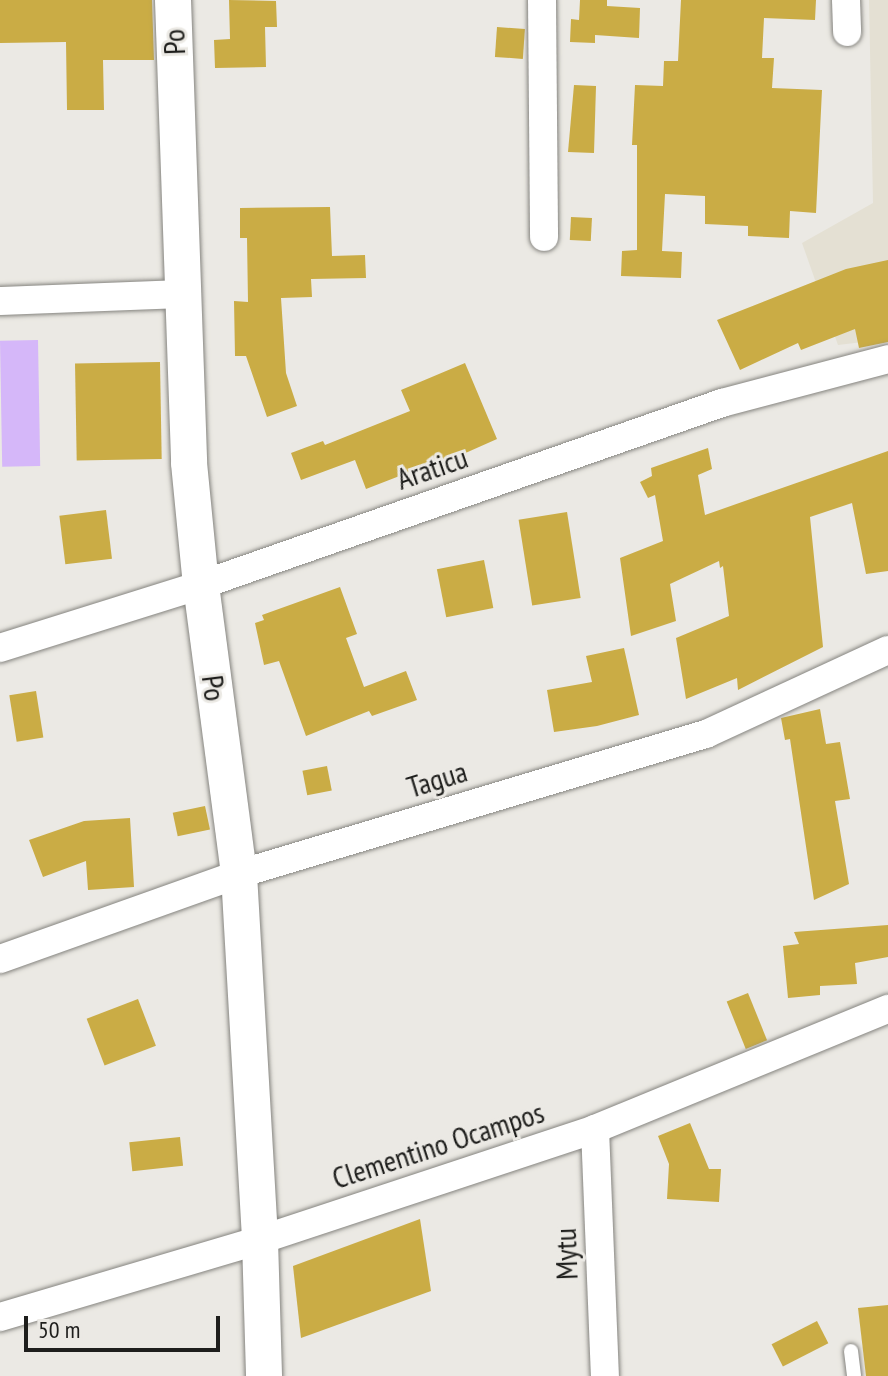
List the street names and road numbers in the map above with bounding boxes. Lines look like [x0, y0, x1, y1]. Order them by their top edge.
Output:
street label: Po [156, 29, 192, 55]
street label: Araticu [392, 439, 472, 497]
street label: Po [195, 673, 233, 703]
street label: Tagua [403, 753, 471, 805]
street label: Clementino Ocampos [328, 1094, 548, 1196]
street label: Mytu [547, 1228, 585, 1280]

